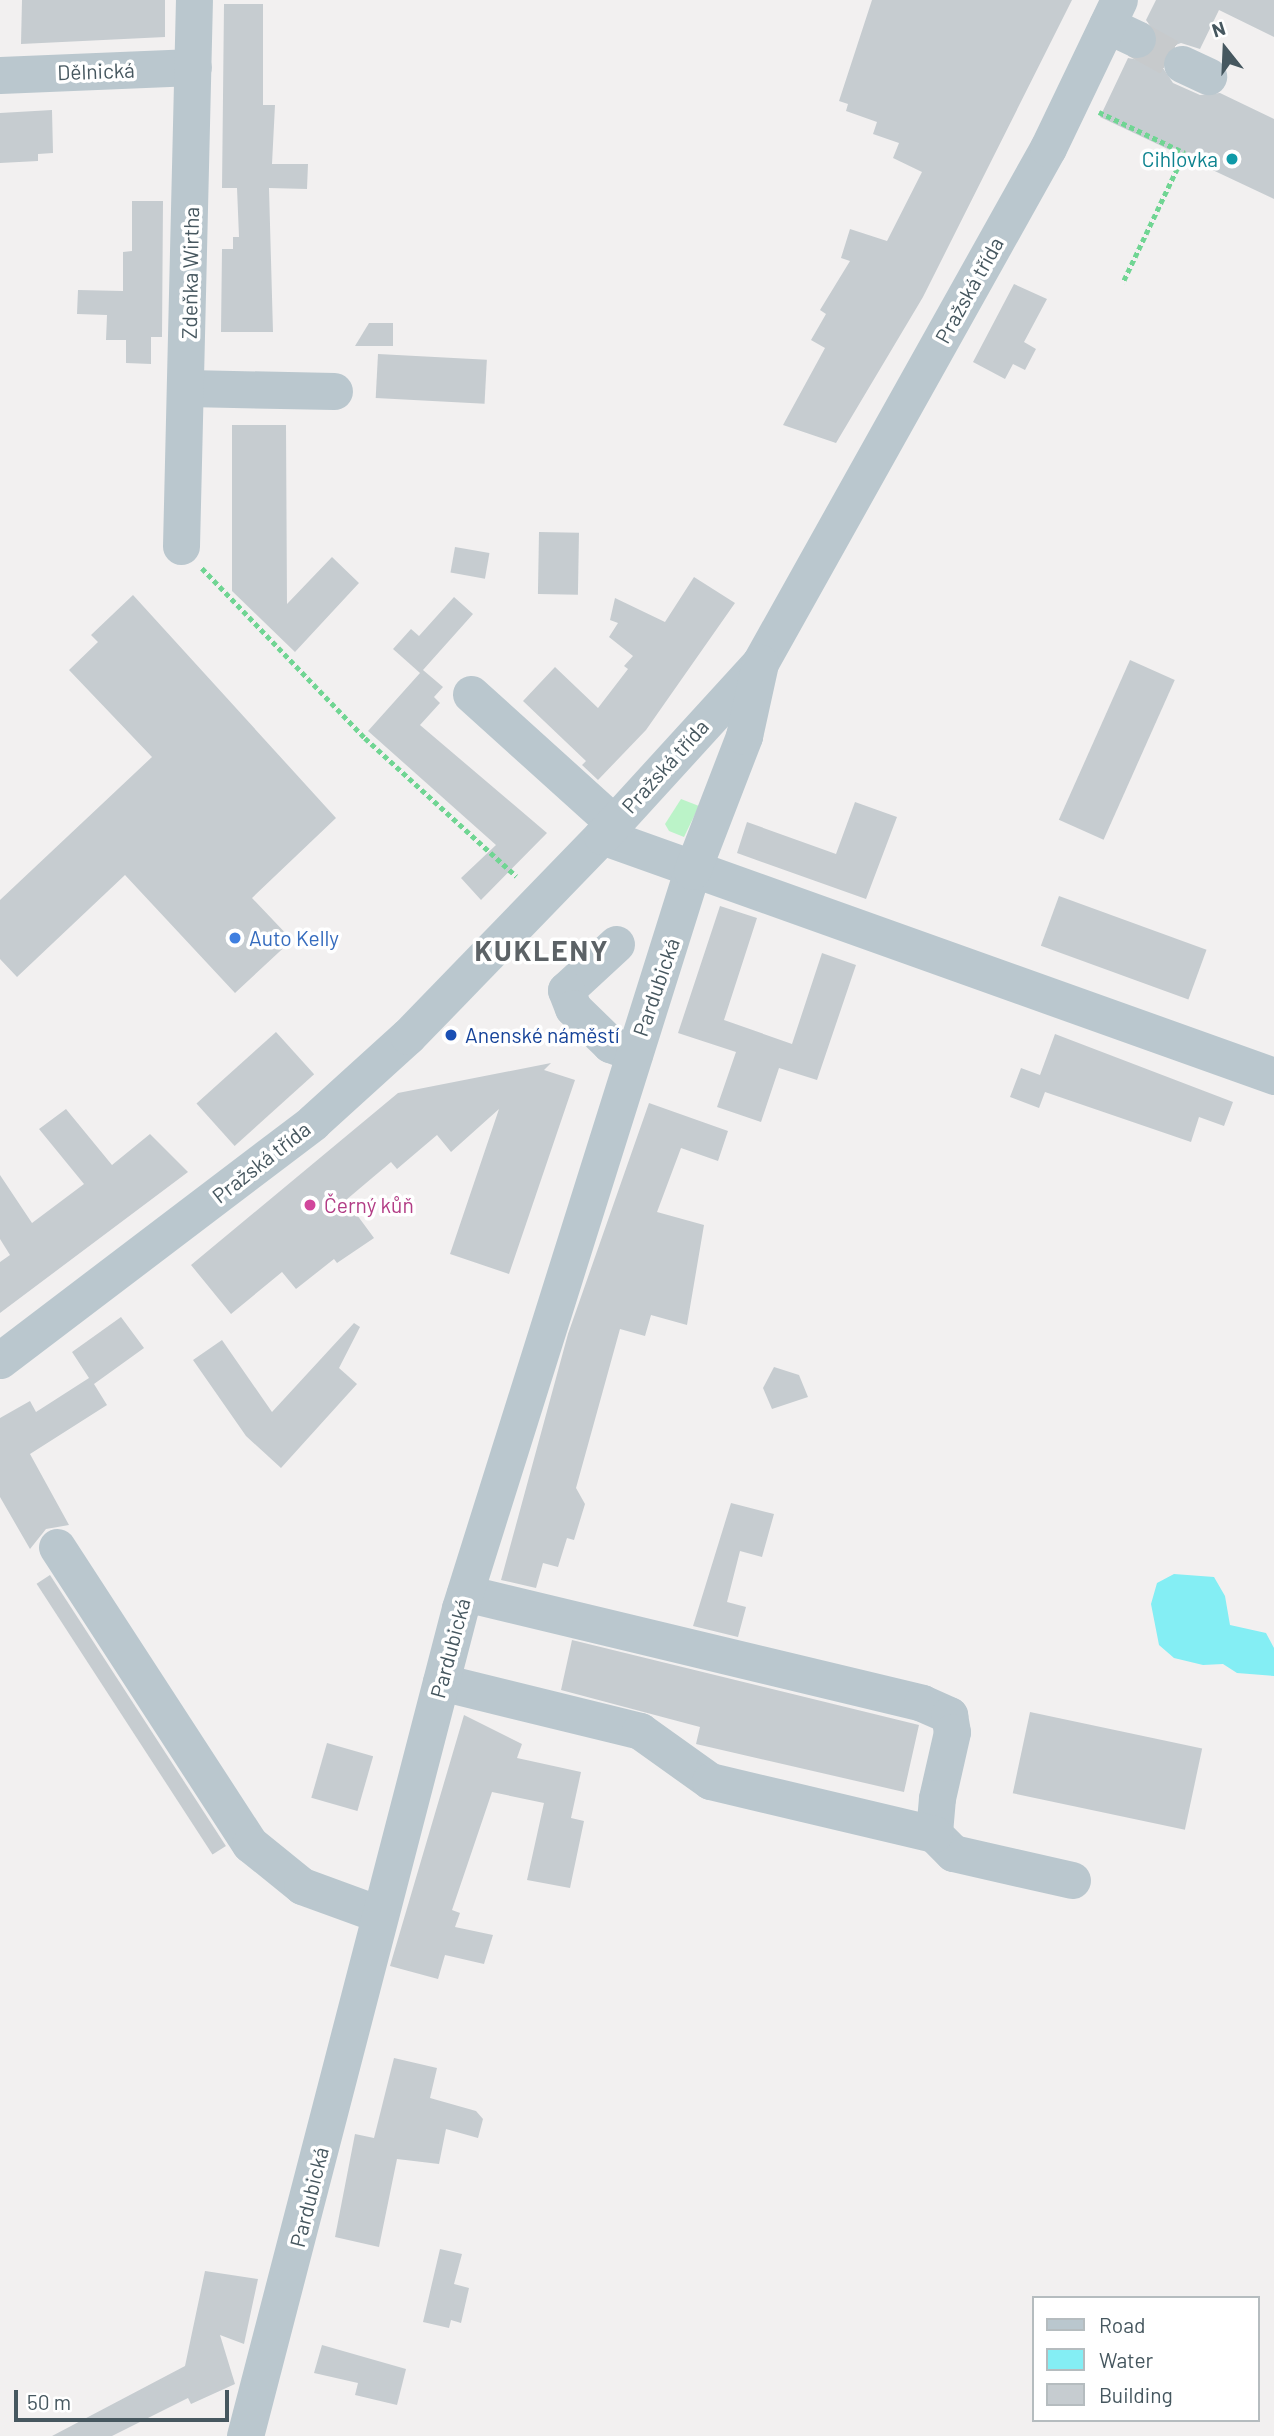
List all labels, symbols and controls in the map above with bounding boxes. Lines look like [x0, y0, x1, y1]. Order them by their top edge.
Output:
north arrow [1190, 14, 1260, 84]
text: N [1209, 16, 1228, 41]
street label: Dělnická [57, 57, 135, 85]
place label: Cihlovka [1142, 146, 1218, 172]
marker: Cihlovka [1224, 151, 1240, 167]
street label: Zdeňka Wirtha [176, 207, 204, 339]
street label: Pražská třída [930, 233, 1008, 347]
street label: Pražská třída [616, 714, 714, 818]
place label: Auto Kelly [249, 925, 339, 951]
marker: Auto Kelly [227, 930, 243, 946]
district label: KUKLENY [475, 933, 609, 967]
street label: Pardubická [627, 935, 685, 1039]
place label: Anenské náměstí [465, 1022, 619, 1048]
marker: Anenské náměstí [443, 1027, 459, 1043]
street label: Pražská třída [207, 1116, 315, 1208]
place label: Černý kůň [324, 1192, 414, 1218]
marker: Černý kůň [302, 1197, 318, 1213]
street label: Pardubická [425, 1595, 475, 1701]
street label: Pardubická [284, 2144, 334, 2250]
legend [1032, 2296, 1260, 2422]
text: Road [1099, 2312, 1145, 2337]
text: Water [1099, 2347, 1153, 2372]
scale bar [18, 2376, 233, 2420]
text: Building [1099, 2382, 1173, 2407]
text: 50 m [27, 2389, 71, 2414]

